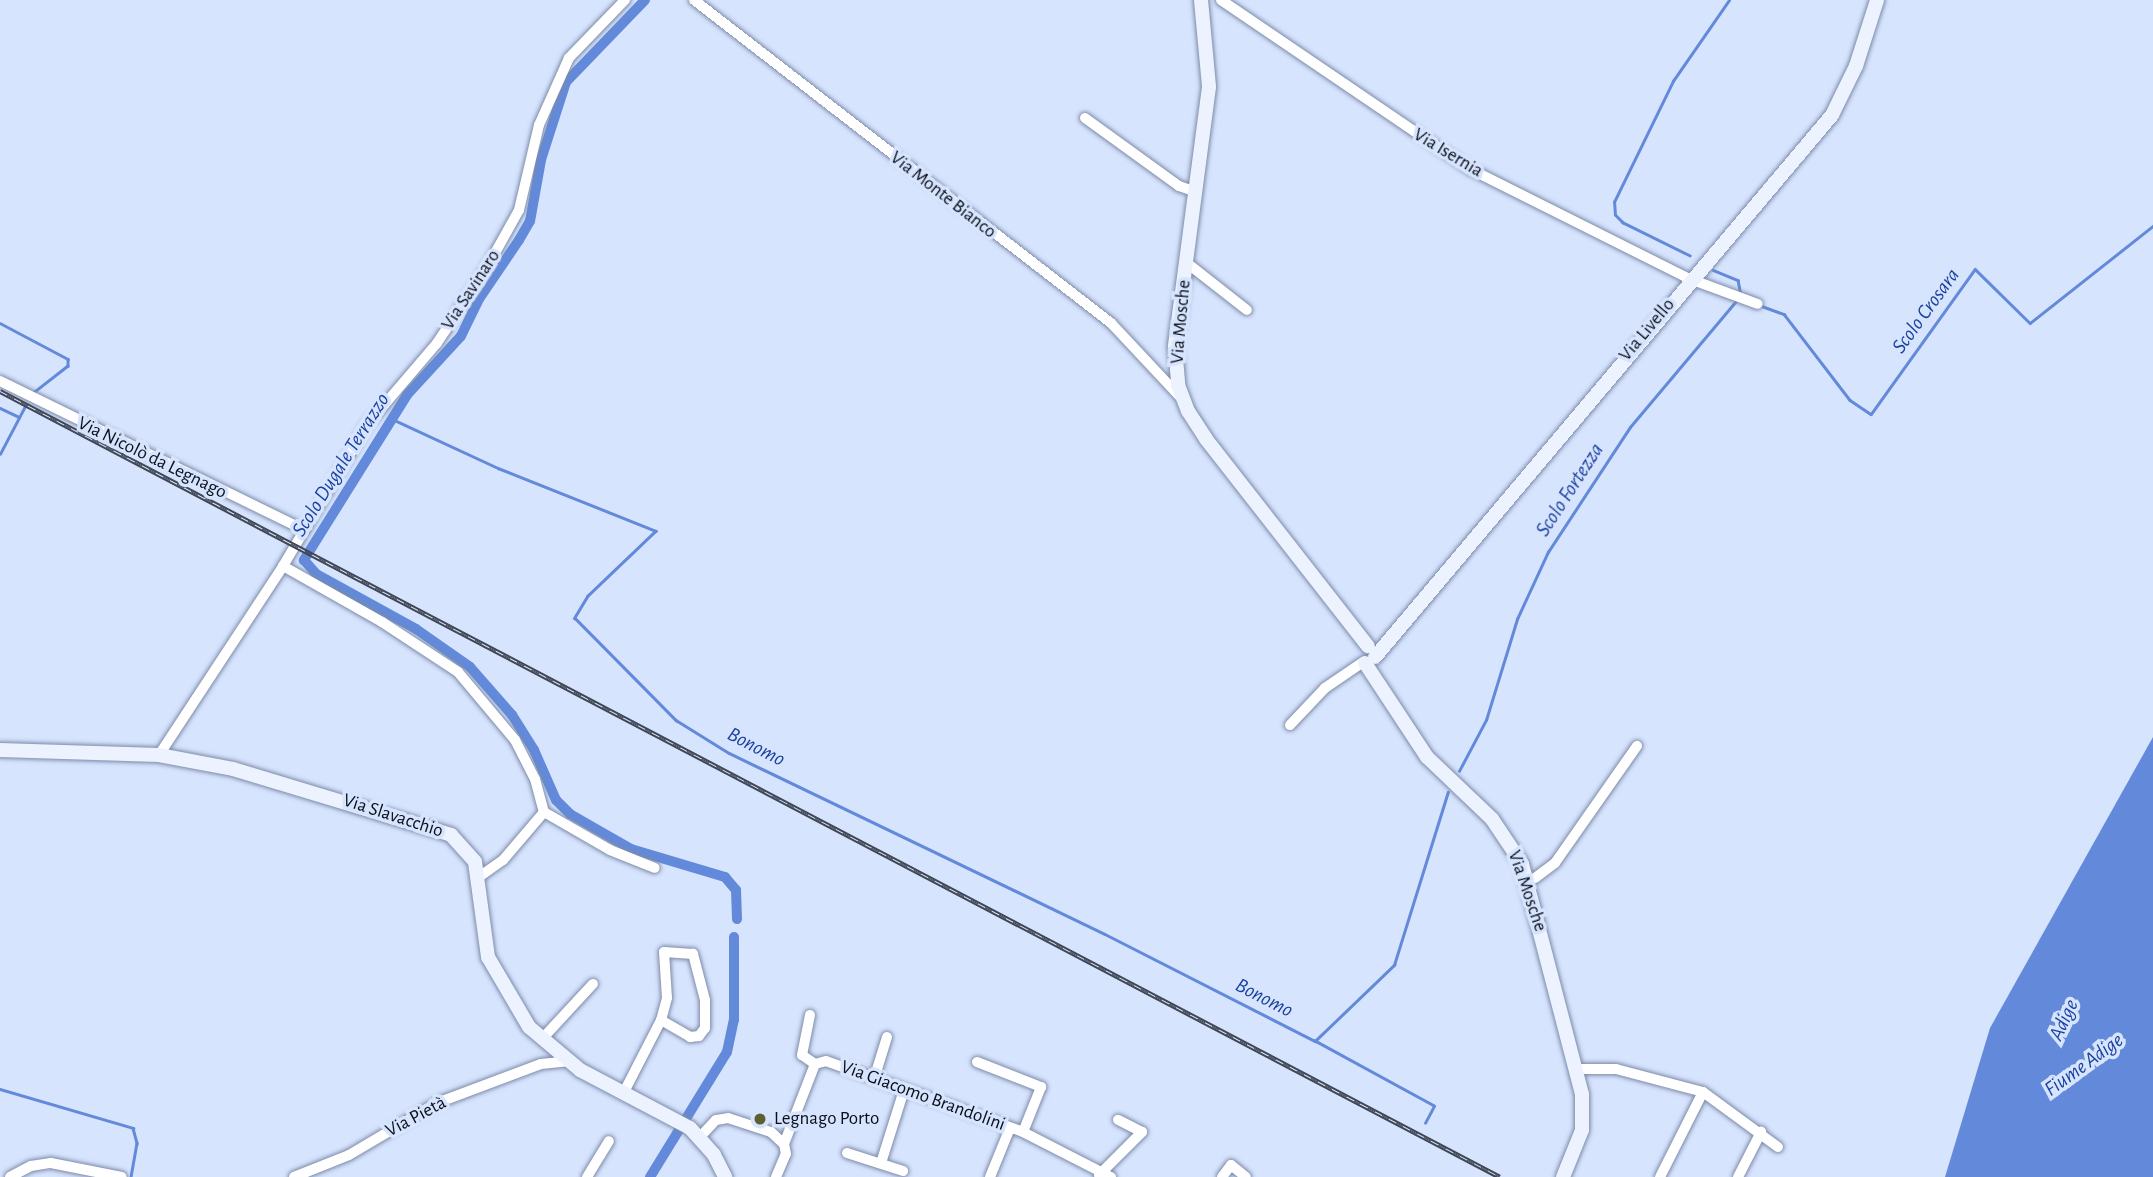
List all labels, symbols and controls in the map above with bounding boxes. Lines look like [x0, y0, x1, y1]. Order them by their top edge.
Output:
street label: Via Isernia [1409, 123, 1487, 183]
street label: Via Monte Bianco [885, 147, 1001, 243]
street label: Via Savinaro [437, 246, 505, 334]
water label: Scolo Crosara [1887, 264, 1965, 358]
street label: Via Mosche [1166, 279, 1196, 365]
street label: Via Livello [1614, 294, 1680, 366]
water label: Scolo Dugale Terrazzo [287, 389, 395, 541]
street label: Via Nicolò da Legnago [74, 412, 230, 504]
water label: Scolo Fortezza [1531, 439, 1609, 541]
water label: Bonomo [723, 722, 789, 772]
street label: Via Slavacchio [340, 789, 446, 843]
street label: Via Mosche [1503, 848, 1551, 934]
water label: Bonomo [1231, 973, 1297, 1023]
water label: Adige [2044, 996, 2084, 1044]
water label: Fiume Adige [2040, 1028, 2128, 1102]
street label: Via Giacomo Brandolini [838, 1056, 1008, 1136]
street label: Via Pietà [382, 1092, 450, 1142]
place label: Legnago Porto [774, 1108, 879, 1130]
marker: Legnago Porto [752, 1111, 768, 1127]

